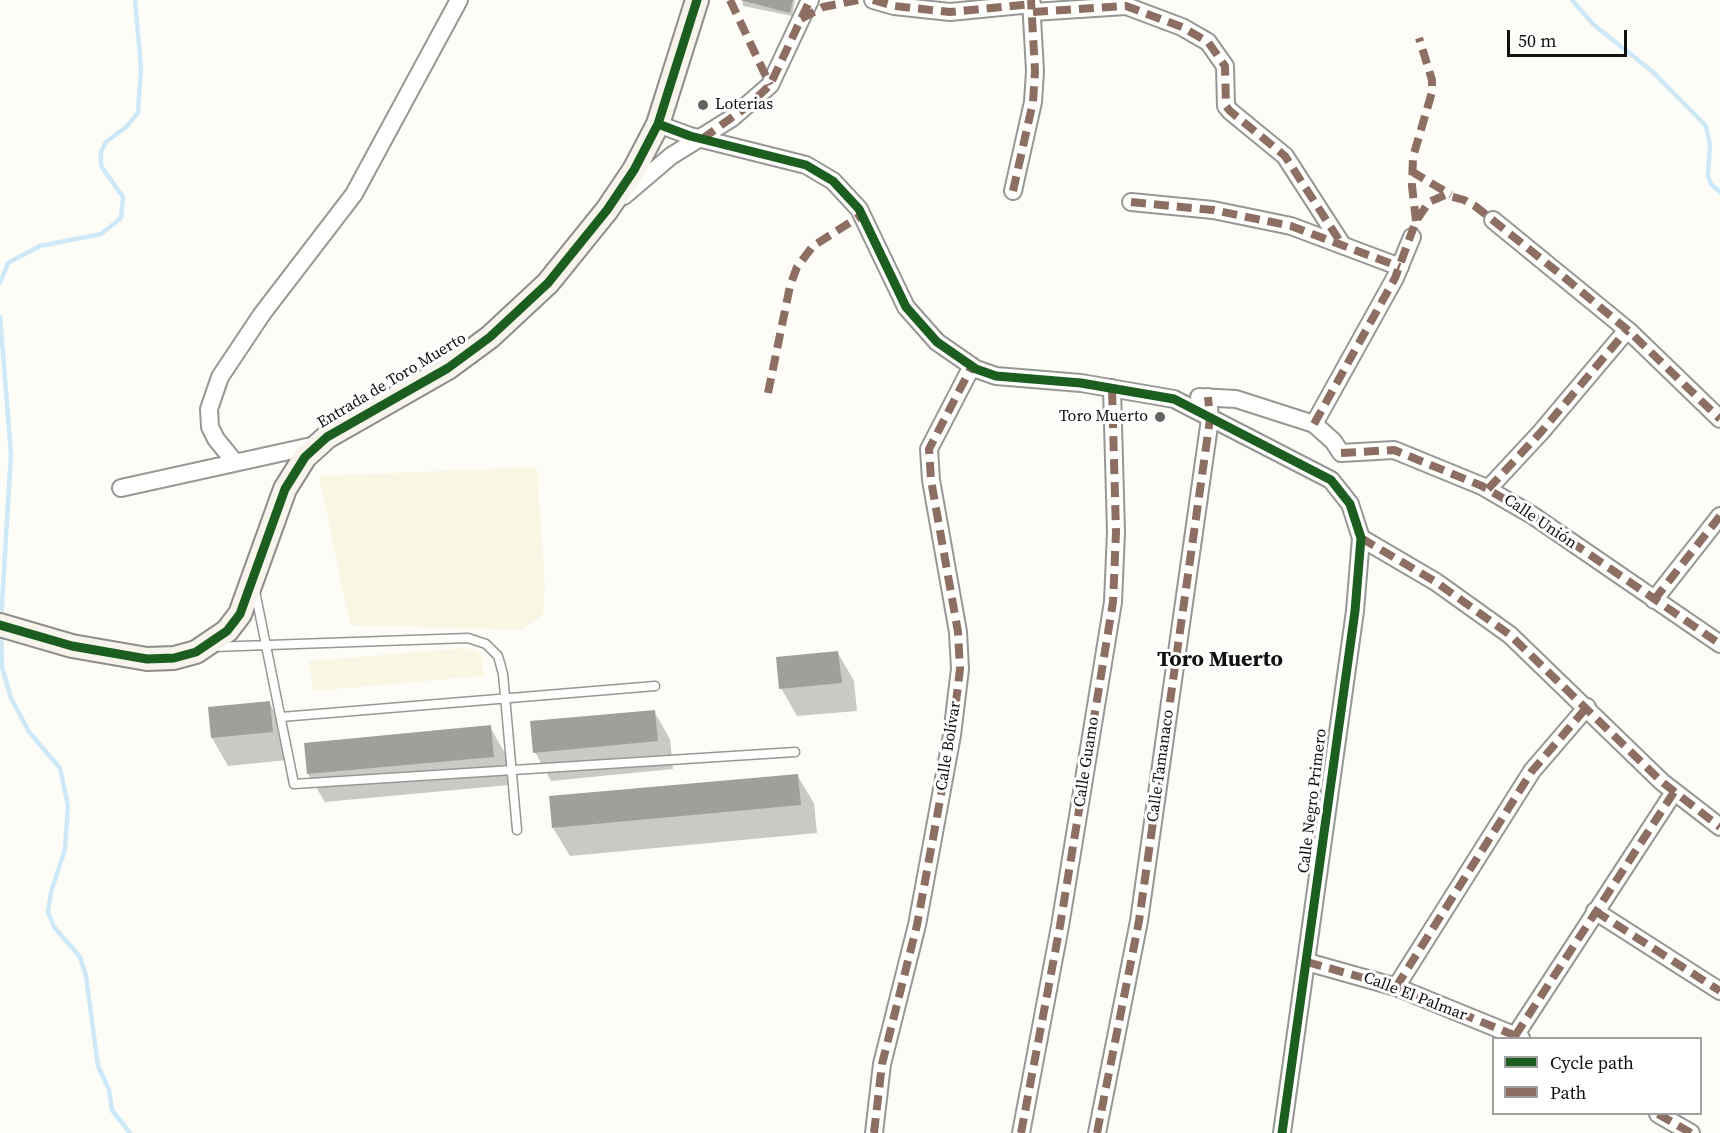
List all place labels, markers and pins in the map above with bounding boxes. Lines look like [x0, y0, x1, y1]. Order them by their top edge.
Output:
place label: Loterias [715, 95, 773, 115]
marker: Loterias [696, 98, 710, 112]
place label: Toro Muerto [1059, 407, 1148, 427]
marker: Toro Muerto [1153, 410, 1167, 424]

